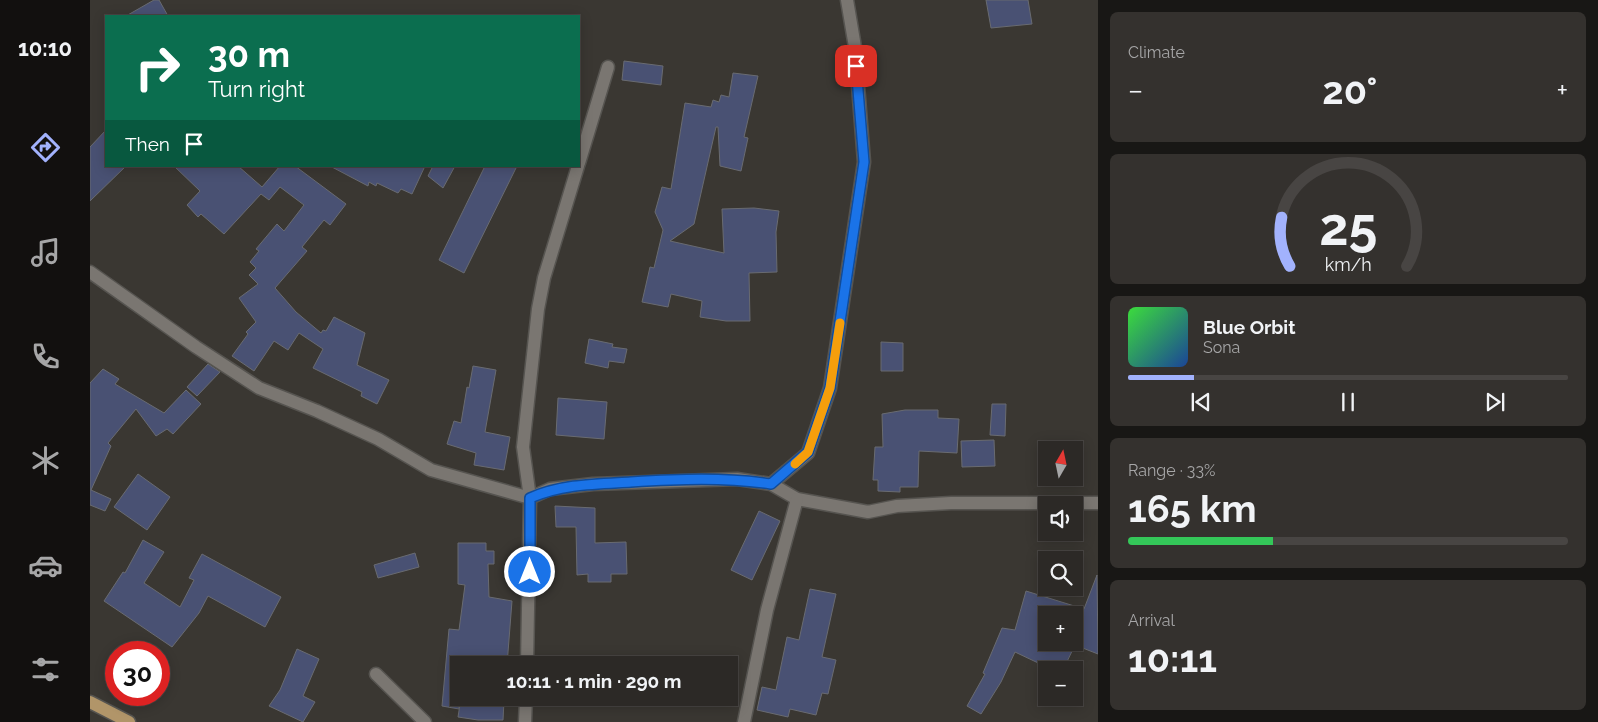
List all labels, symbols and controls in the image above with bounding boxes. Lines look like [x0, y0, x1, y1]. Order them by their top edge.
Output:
text: 30 m [208, 34, 290, 75]
text: 10:10 [18, 35, 72, 61]
icon: right [125, 35, 190, 100]
text: Climate [1128, 43, 1185, 62]
pin [835, 45, 877, 87]
icon: arrive [842, 52, 870, 80]
text: 20° [1322, 68, 1377, 113]
text: − [1128, 74, 1143, 107]
text: + [1556, 74, 1568, 107]
text: Turn right [208, 76, 305, 102]
icon: directions [28, 130, 63, 165]
icon: arrive [180, 130, 208, 158]
text: Then [125, 133, 170, 155]
text: 25 [1319, 196, 1377, 257]
icon: music [28, 235, 63, 270]
text: km/h [1324, 254, 1372, 275]
text: Blue Orbit [1203, 316, 1295, 338]
text: Sona [1203, 338, 1240, 357]
icon: phone [28, 339, 63, 374]
icon: previous [1187, 388, 1215, 416]
icon: pause [1334, 388, 1362, 416]
icon: next [1481, 388, 1509, 416]
north arrow [1038, 441, 1082, 486]
map controls [1038, 441, 1083, 706]
icon: climate [28, 443, 63, 478]
text: Range · 33% [1128, 461, 1215, 480]
text: 165 km [1128, 486, 1257, 531]
button: sound [1038, 496, 1083, 541]
position arrow [503, 545, 555, 597]
icon: car [28, 548, 63, 583]
button: search [1038, 551, 1083, 596]
button: + [1038, 606, 1083, 651]
text: Arrival [1128, 611, 1175, 630]
text: 10:11 [1128, 636, 1217, 681]
speed limit sign: 30 [105, 641, 170, 706]
icon: filters [28, 652, 63, 687]
button: − [1038, 661, 1083, 706]
text: 10:11 · 1 min · 290 m [506, 670, 682, 692]

